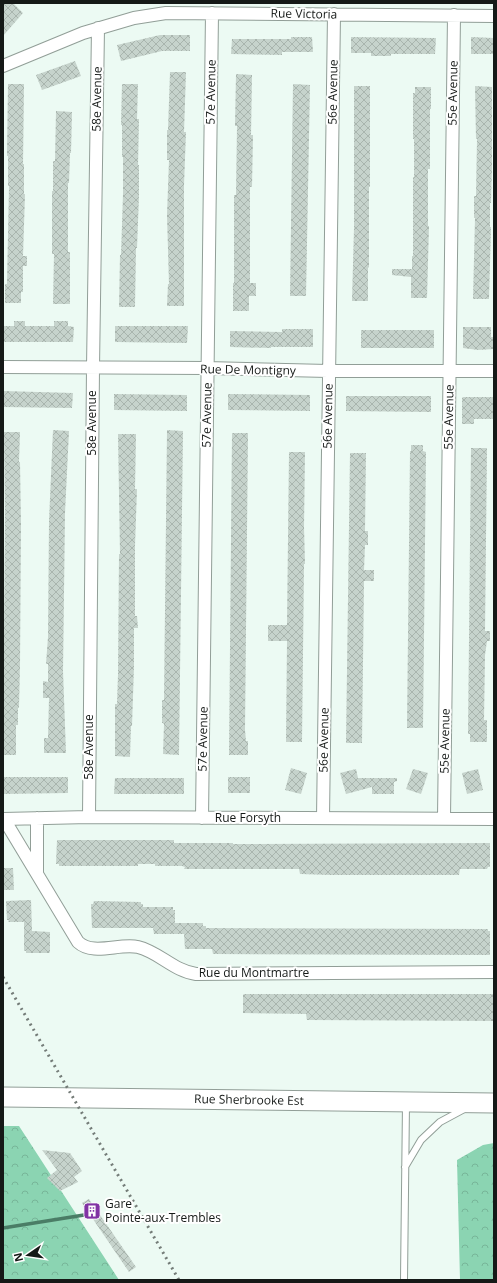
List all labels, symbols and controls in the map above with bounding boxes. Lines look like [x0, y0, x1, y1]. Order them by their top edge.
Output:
street label: Rue Victoria [271, 4, 337, 23]
street label: 57e Avenue [201, 59, 220, 125]
street label: 56e Avenue [323, 59, 342, 125]
street label: 55e Avenue [443, 60, 462, 126]
street label: 58e Avenue [87, 66, 106, 132]
street label: Rue De Montigny [200, 360, 297, 379]
street label: 57e Avenue [197, 382, 216, 448]
street label: 56e Avenue [318, 383, 337, 449]
street label: 55e Avenue [439, 384, 458, 450]
street label: 58e Avenue [83, 390, 100, 456]
street label: 57e Avenue [193, 706, 212, 772]
street label: 56e Avenue [314, 707, 333, 773]
street label: 55e Avenue [435, 708, 454, 774]
street label: 58e Avenue [80, 714, 97, 780]
street label: Rue Forsyth [215, 809, 281, 826]
street label: Rue du Montmartre [199, 964, 310, 981]
street label: Rue Sherbrooke Est [194, 1090, 304, 1109]
place label: Gare Pointe-aux-Trembles [105, 1195, 221, 1226]
building icon: Gare Pointe-aux-Trembles [82, 1201, 102, 1221]
north arrow [8, 1235, 48, 1275]
text: N [9, 1251, 26, 1263]

